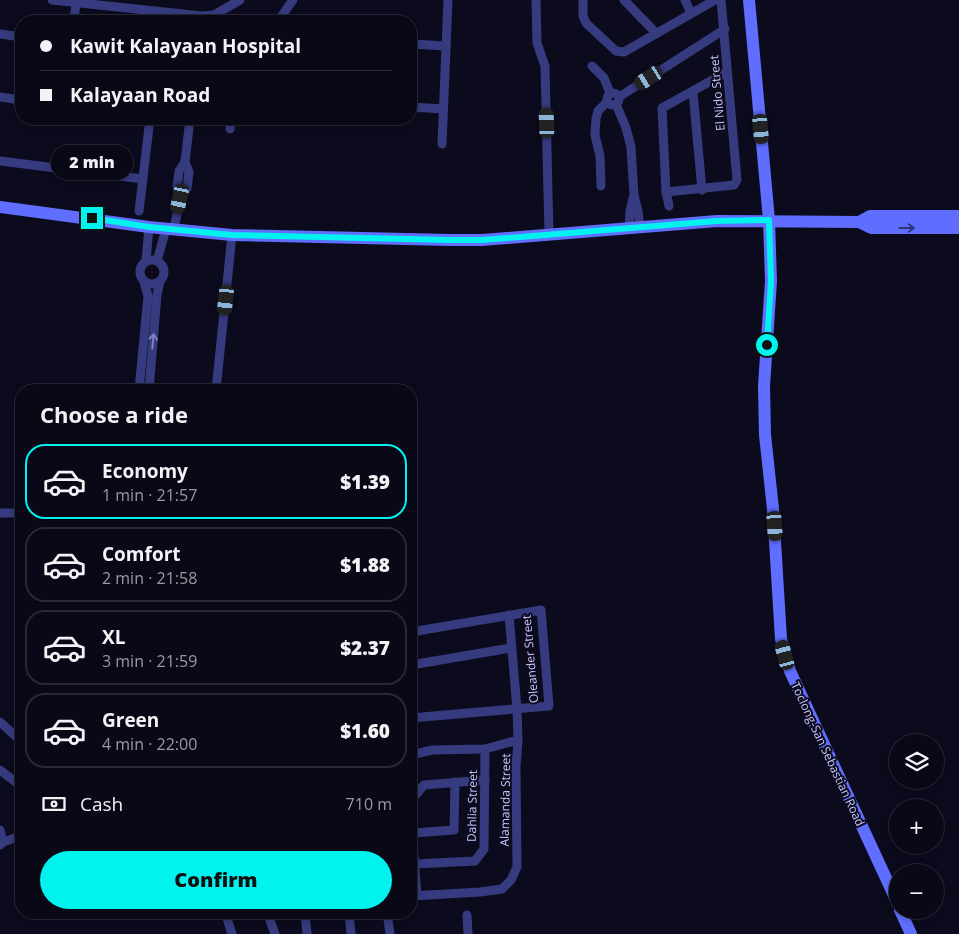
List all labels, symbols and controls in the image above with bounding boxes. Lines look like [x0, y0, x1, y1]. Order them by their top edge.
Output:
text: Kawit Kalayaan Hospital [70, 33, 301, 59]
street label: El Nido Street [705, 54, 729, 132]
car [632, 64, 665, 92]
text: Kalayaan Road [70, 82, 210, 108]
car [538, 108, 555, 138]
car [752, 113, 769, 145]
callout: 2 min [51, 146, 133, 180]
text: 2 min [69, 151, 115, 173]
car [169, 183, 190, 215]
route end [81, 207, 103, 229]
one-way arrow [898, 223, 914, 233]
car [216, 284, 235, 316]
one-way arrow [148, 334, 158, 350]
route start [756, 334, 778, 356]
text: Choose a ride [40, 399, 188, 429]
text: Economy [102, 458, 188, 484]
icon: car [42, 459, 87, 504]
text: $1.39 [340, 469, 390, 495]
text: 1 min · 21:57 [102, 484, 197, 506]
car [766, 511, 783, 541]
text: Comfort [102, 541, 181, 567]
icon: car [42, 542, 87, 587]
text: $1.88 [340, 552, 390, 578]
text: 2 min · 21:58 [102, 567, 197, 589]
street label: Oleander Street [518, 614, 542, 704]
text: XL [102, 624, 125, 650]
icon: car [42, 625, 87, 670]
text: $2.37 [340, 635, 390, 661]
car [773, 639, 796, 671]
text: 3 min · 21:59 [102, 650, 197, 672]
street label: Toclong-San Sebastian Road [787, 679, 869, 829]
text: Green [102, 707, 159, 733]
icon: car [42, 708, 87, 753]
text: $1.60 [340, 718, 390, 744]
text: 4 min · 22:00 [102, 733, 197, 755]
map controls [889, 734, 944, 919]
button: layers [889, 734, 944, 789]
street label: Alamanda Street [496, 753, 514, 847]
street label: Dahlia Street [463, 770, 481, 842]
icon: cash [40, 790, 68, 818]
text: Cash [80, 791, 123, 817]
text: 710 m [346, 793, 392, 815]
button: + [889, 799, 944, 854]
button: Confirm [40, 851, 392, 909]
button: − [889, 864, 944, 919]

